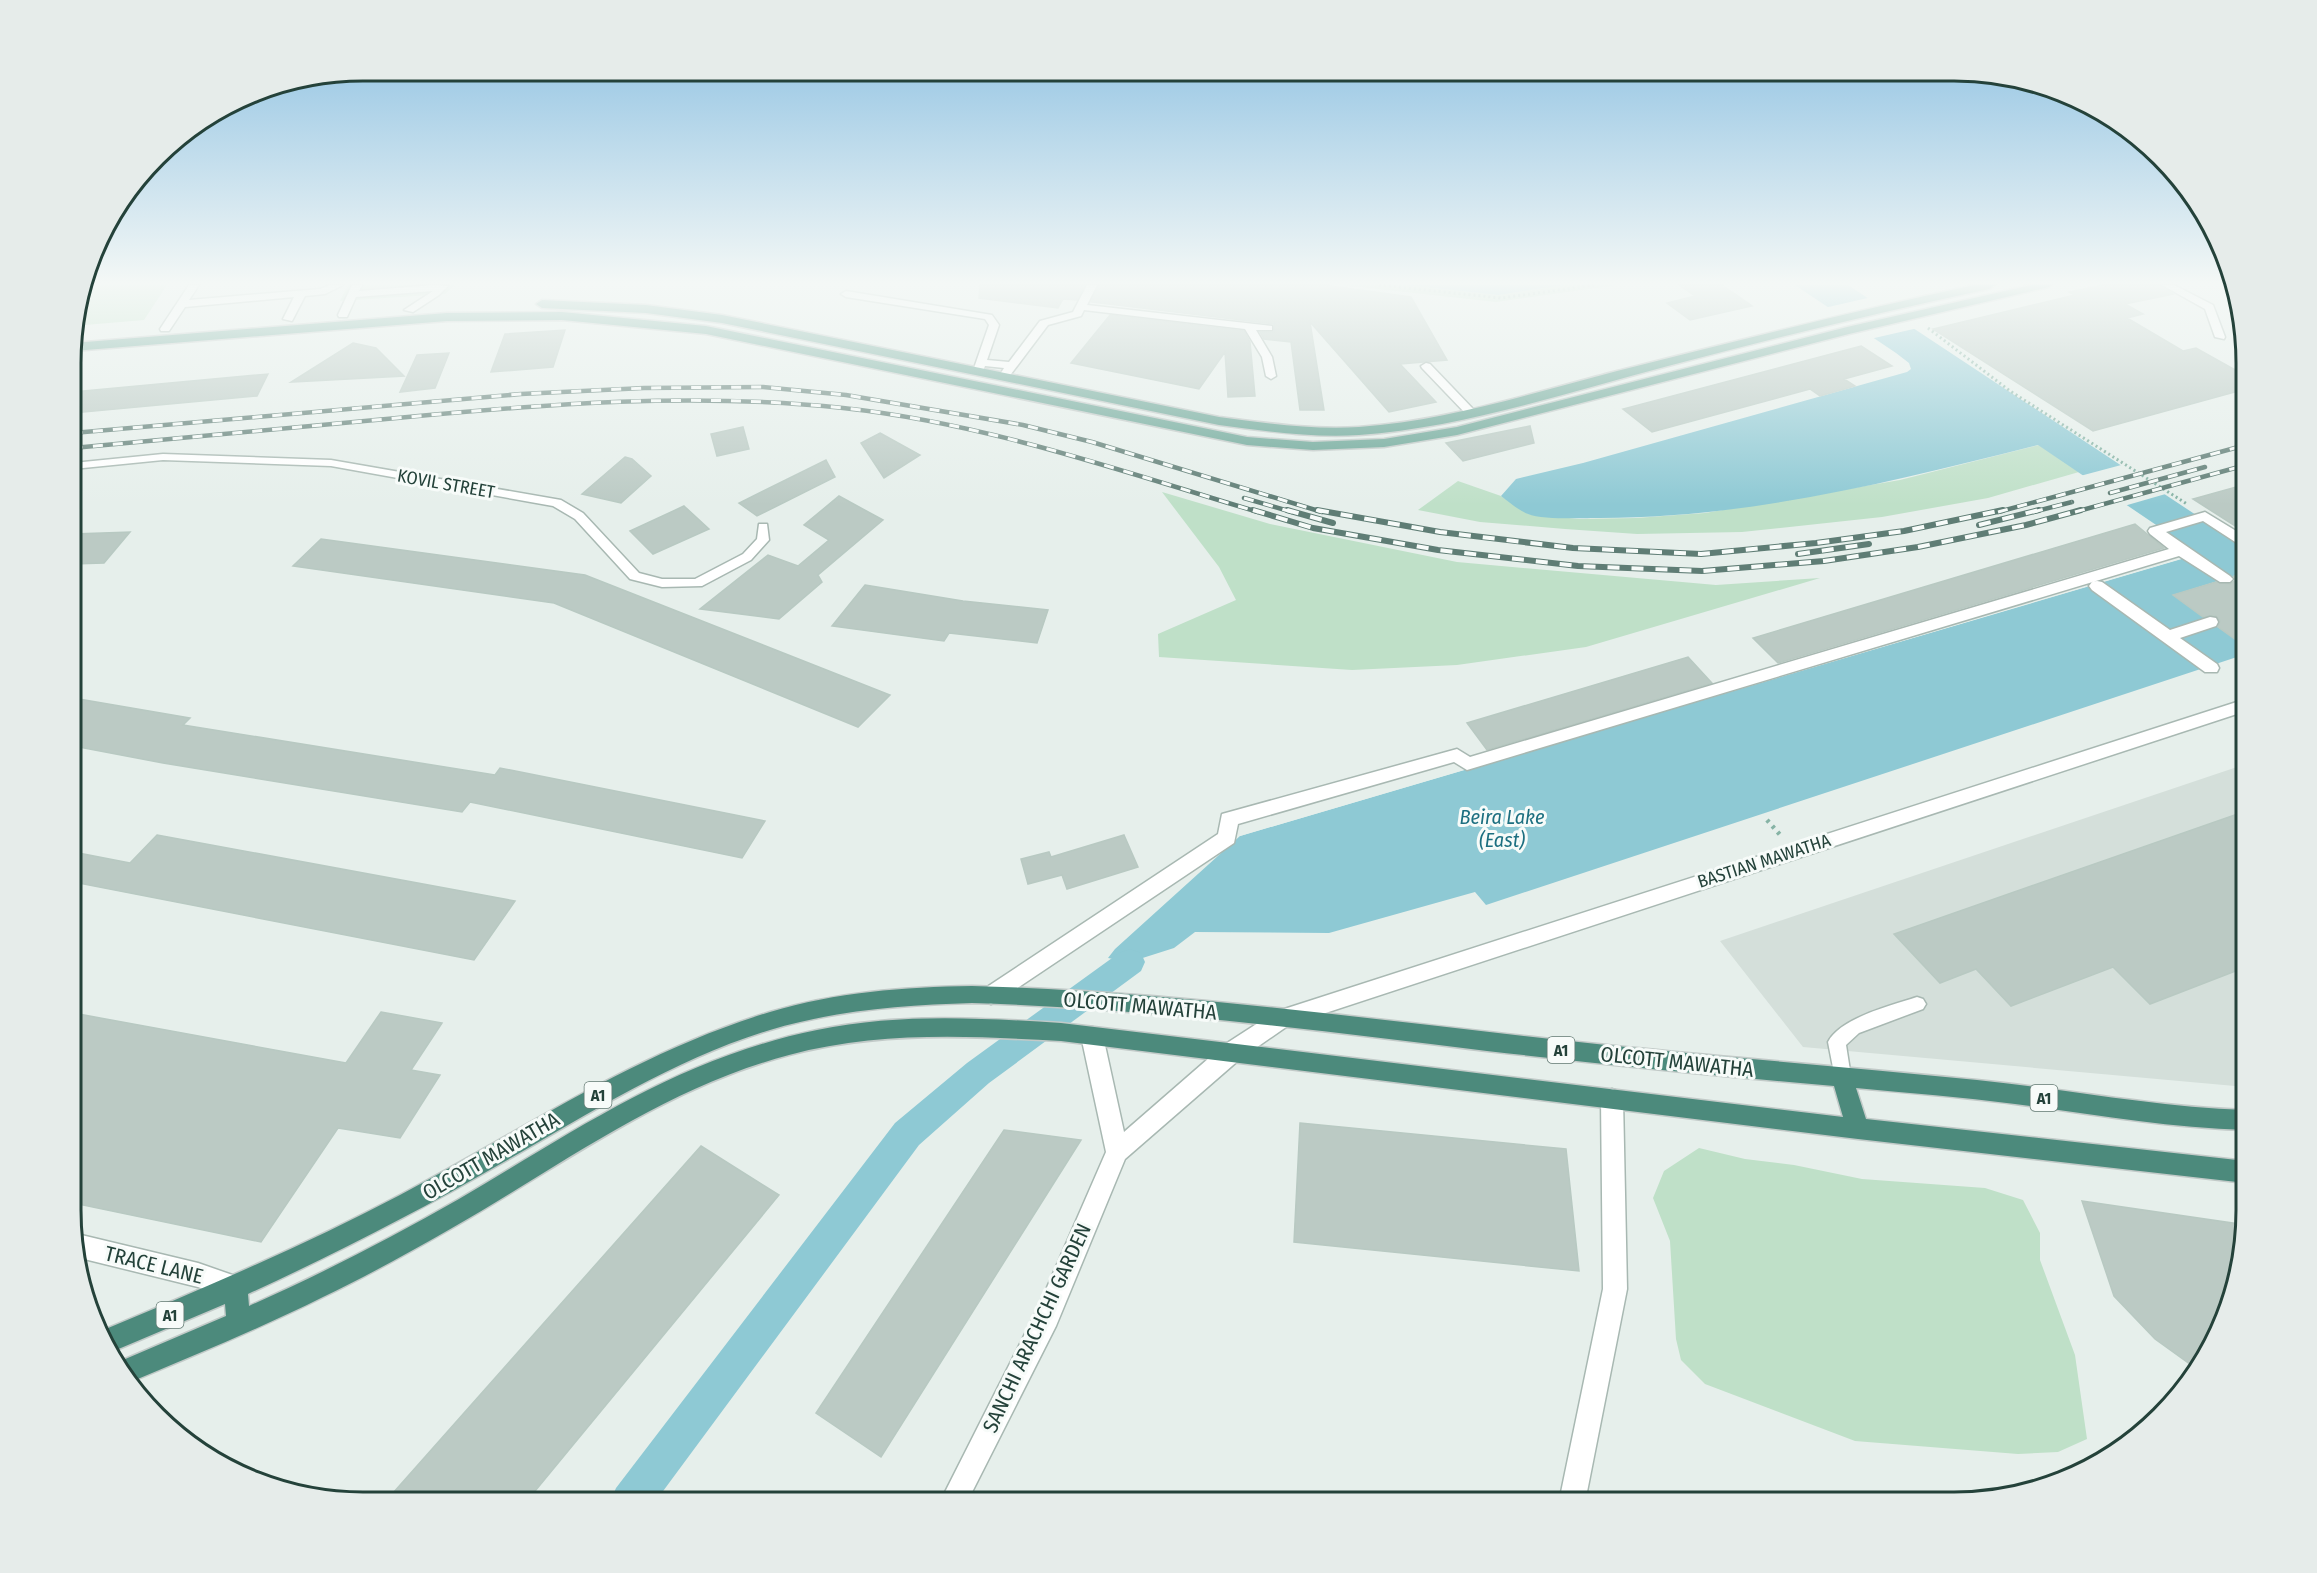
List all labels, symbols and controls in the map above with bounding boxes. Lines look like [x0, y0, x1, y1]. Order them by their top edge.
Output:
street label: KOVIL STREET [396, 465, 497, 503]
water label: Beira Lake (East) [1460, 805, 1545, 852]
street label: BASTIAN MAWATHA [1695, 829, 1834, 893]
street label: OLCOTT MAWATHA [1062, 986, 1218, 1026]
road number: A1 [1548, 1037, 1574, 1063]
street label: OLCOTT MAWATHA [1599, 1041, 1755, 1083]
road number: A1 [584, 1082, 612, 1108]
road number: A1 [2030, 1085, 2058, 1111]
street label: OLCOTT MAWATHA [418, 1106, 564, 1206]
street label: SANCHI ARACHCHI GARDEN [977, 1219, 1097, 1437]
street label: TRACE LANE [102, 1240, 206, 1290]
road number: A1 [156, 1302, 184, 1328]

